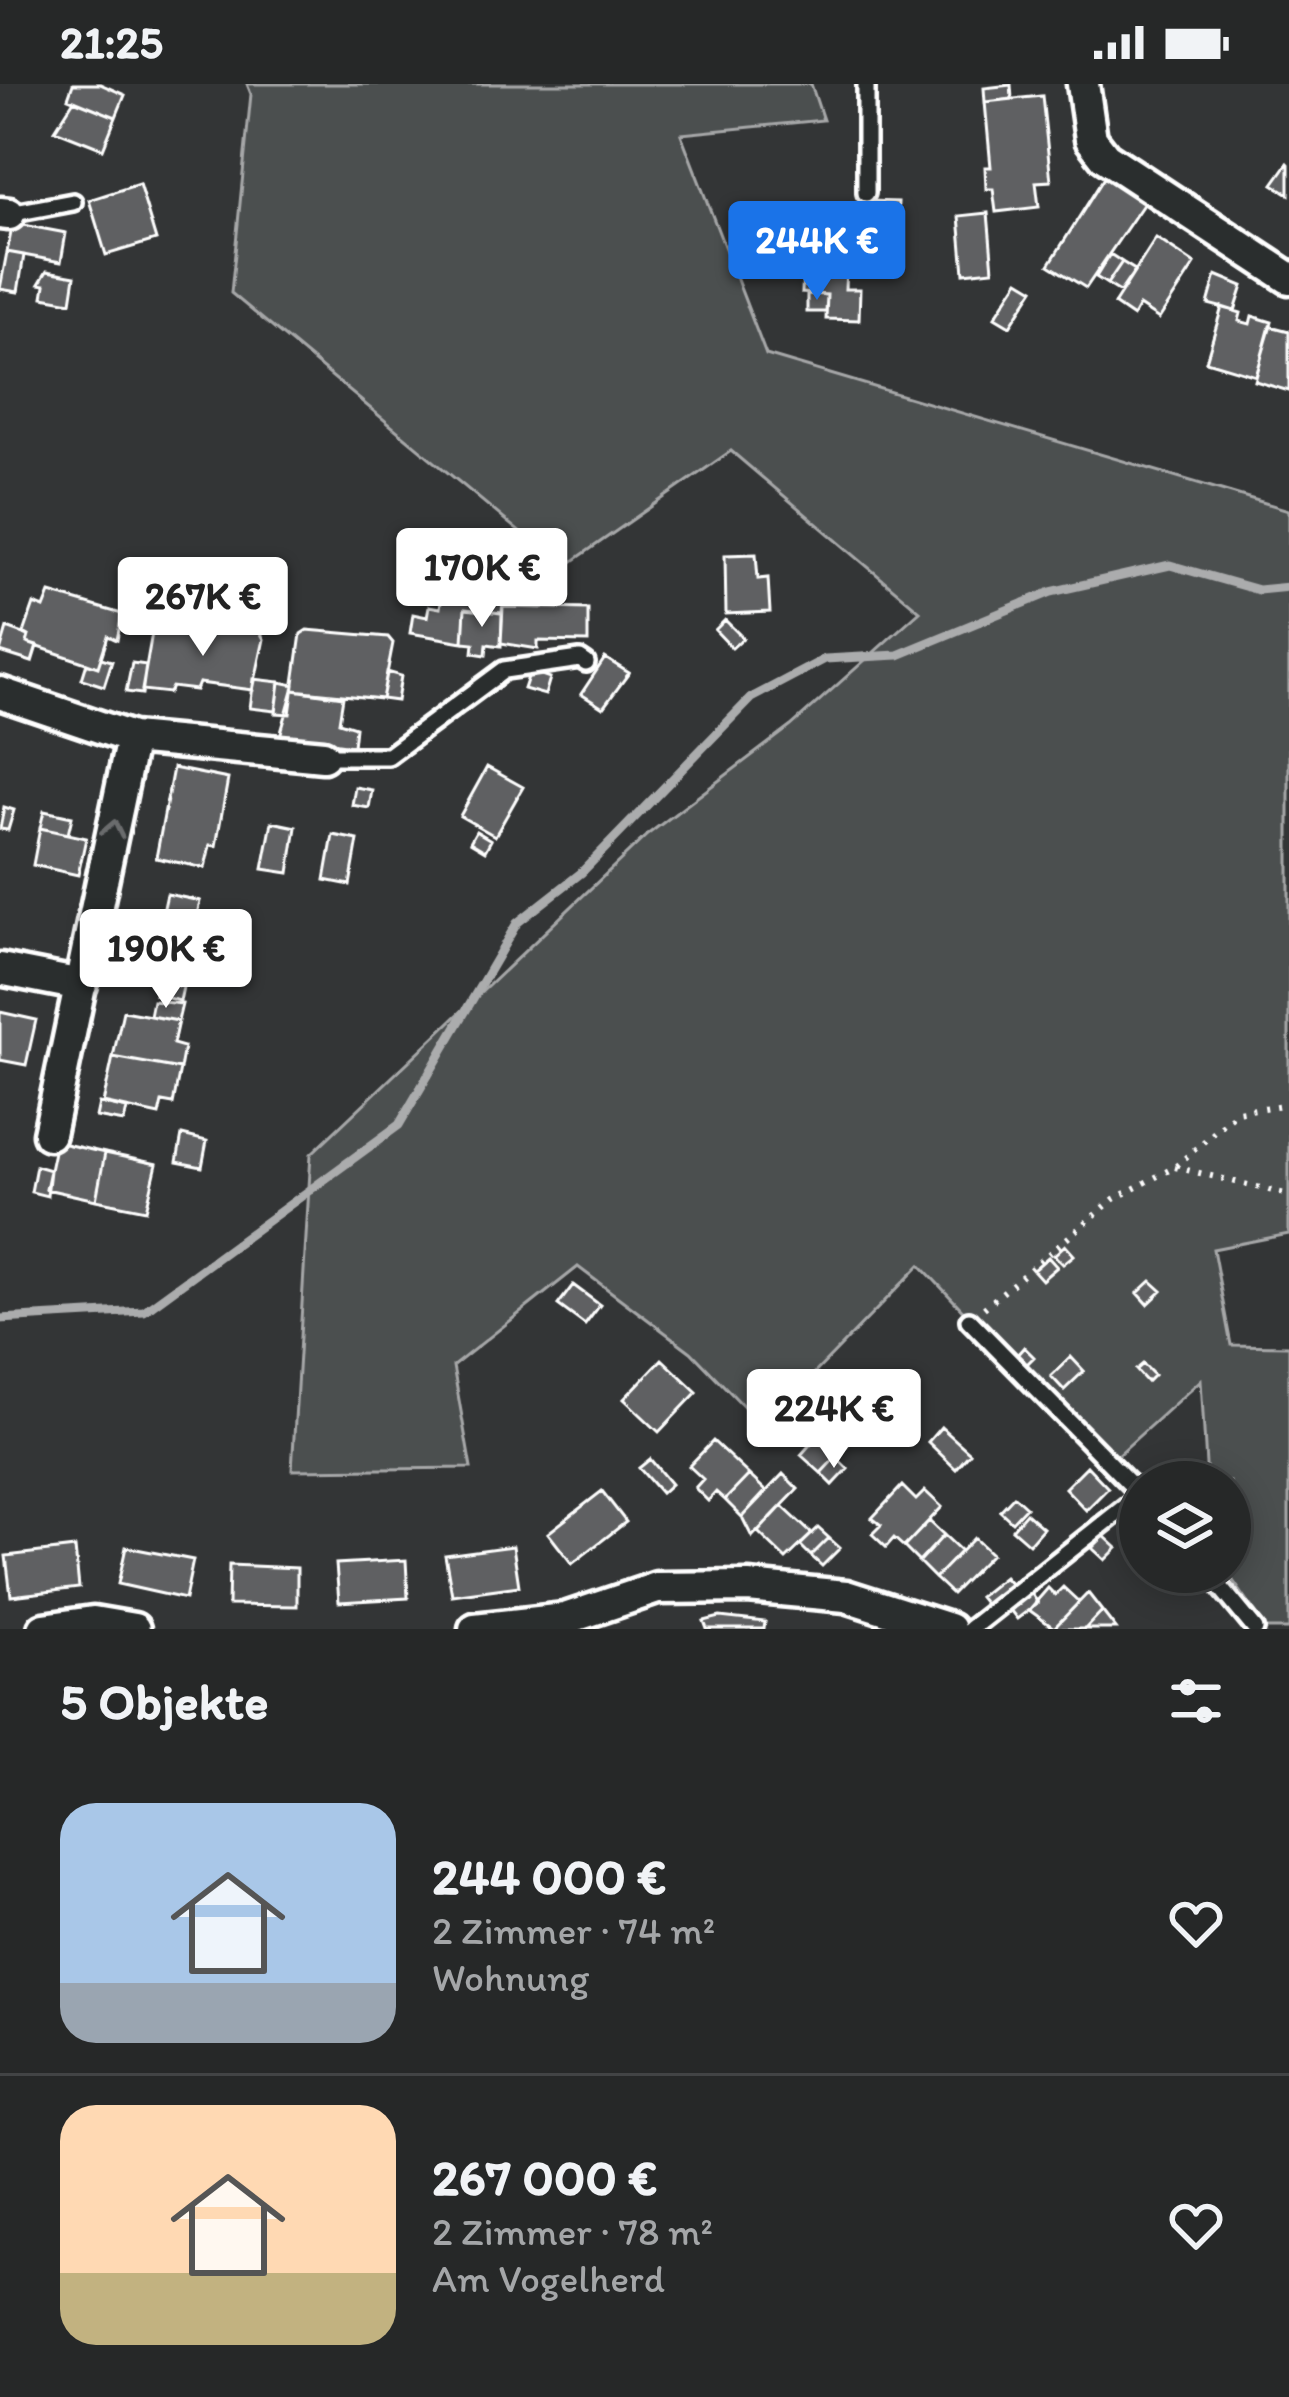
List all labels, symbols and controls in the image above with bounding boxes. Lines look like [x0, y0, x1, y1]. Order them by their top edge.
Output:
text: 21:25 [60, 15, 163, 69]
pin: 244K € [719, 201, 915, 303]
text: 244K € [755, 216, 879, 263]
pin: 170K € [384, 528, 580, 630]
text: 170K € [423, 543, 541, 590]
pin: 267K € [105, 557, 301, 659]
text: 267K € [145, 572, 261, 619]
one-way arrow [100, 820, 125, 840]
pin: 190K € [68, 909, 264, 1011]
text: 190K € [107, 924, 225, 971]
pin: 224K € [736, 1369, 932, 1471]
text: 224K € [774, 1384, 894, 1431]
map controls [1119, 1461, 1251, 1593]
button: layers [1119, 1461, 1251, 1593]
icon: filters [1163, 1668, 1229, 1734]
text: 5 Objekte [60, 1671, 268, 1732]
text: 244 000 € [432, 1846, 666, 1907]
icon: home [156, 1851, 300, 1995]
icon: heart [1163, 1890, 1229, 1956]
text: 2 Zimmer · 74 m² [432, 1907, 715, 1954]
text: Wohnung [432, 1954, 589, 2001]
text: 267 000 € [432, 2147, 657, 2208]
icon: home [156, 2153, 300, 2297]
icon: heart [1163, 2192, 1229, 2258]
text: 2 Zimmer · 78 m² [432, 2208, 713, 2255]
text: Am Vogelherd [432, 2255, 665, 2302]

